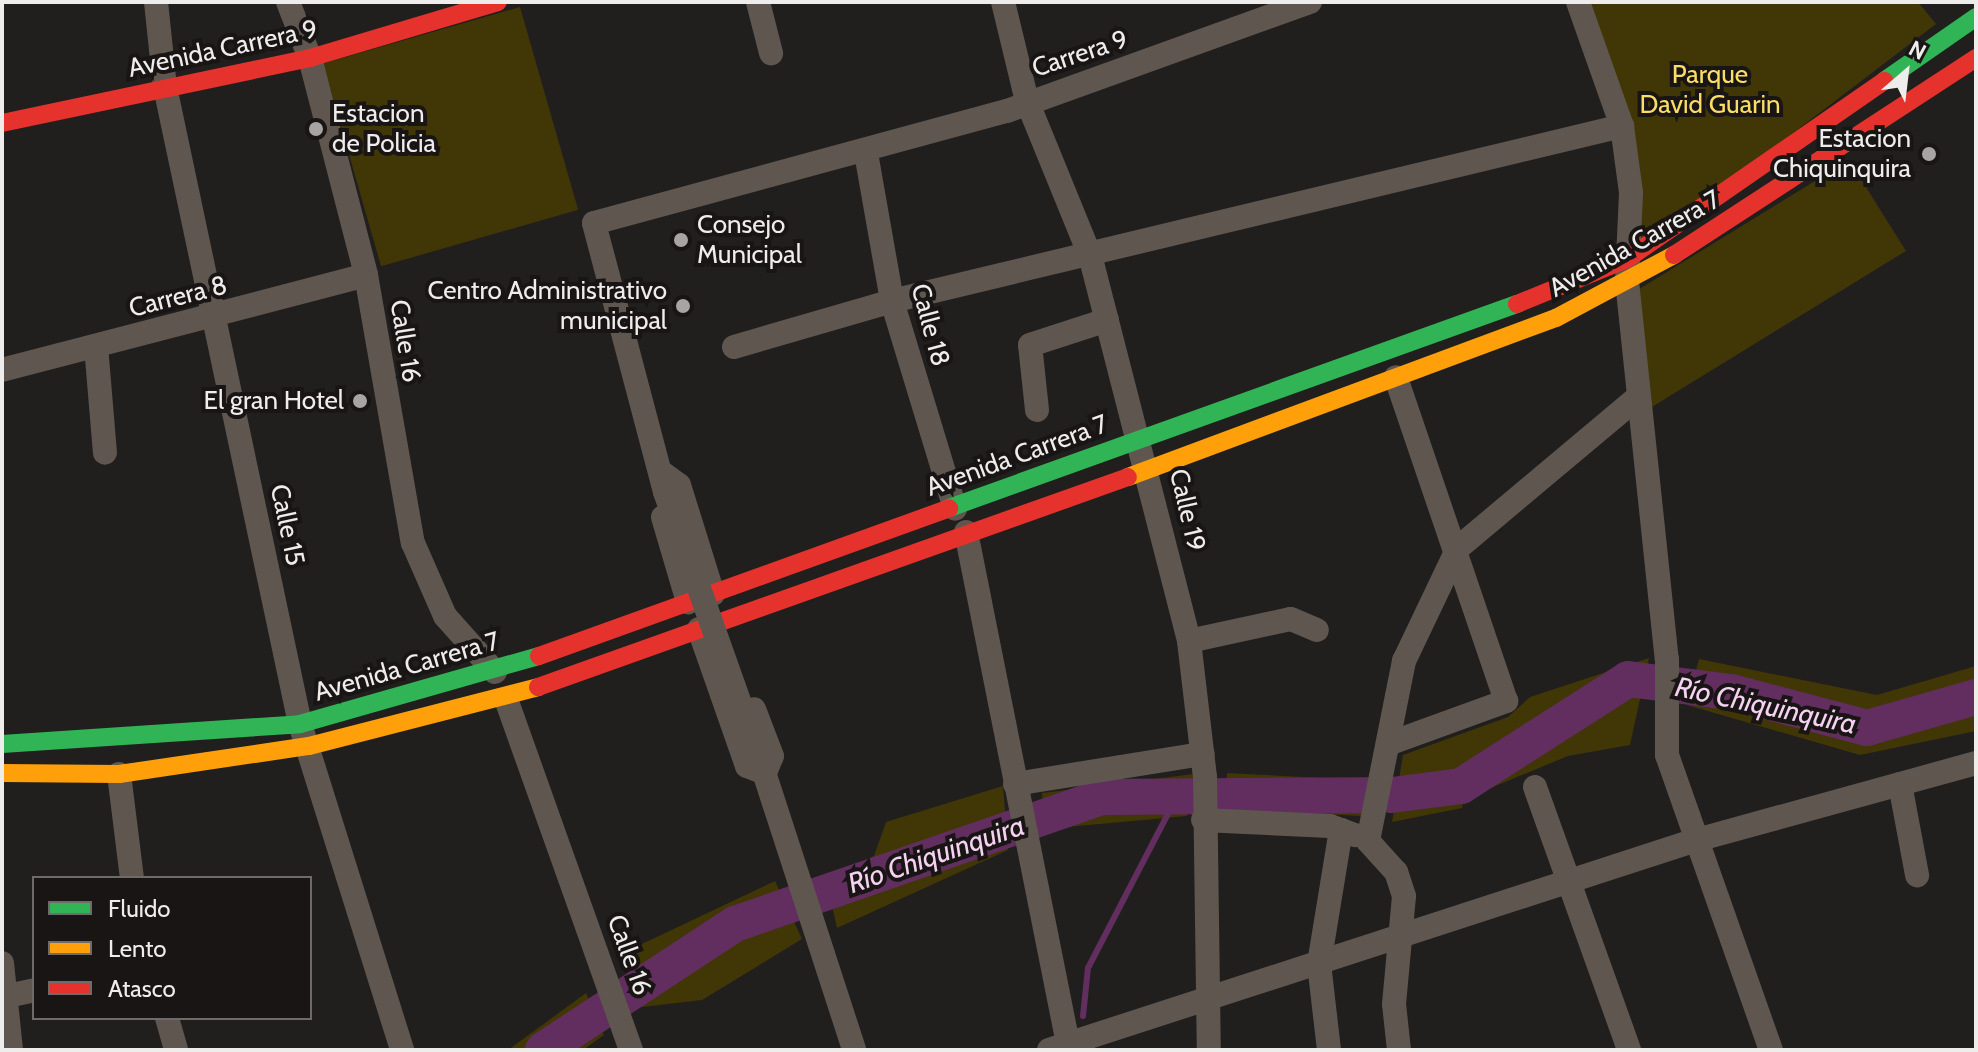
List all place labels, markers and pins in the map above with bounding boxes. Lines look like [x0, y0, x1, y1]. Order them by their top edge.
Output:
place label: Estacion de Policia [332, 98, 436, 160]
marker: Estacion de Policia [307, 120, 325, 138]
place label: Estacion Chiquinquira [1773, 123, 1911, 184]
marker: Estacion Chiquinquira [1918, 143, 1940, 165]
place label: Consejo Municipal [697, 209, 802, 270]
marker: Consejo Municipal [672, 231, 690, 249]
place label: Centro Administrativo municipal [427, 275, 667, 336]
marker: Centro Administrativo municipal [674, 297, 692, 315]
place label: El gran Hotel [204, 385, 344, 417]
marker: El gran Hotel [351, 392, 369, 410]

